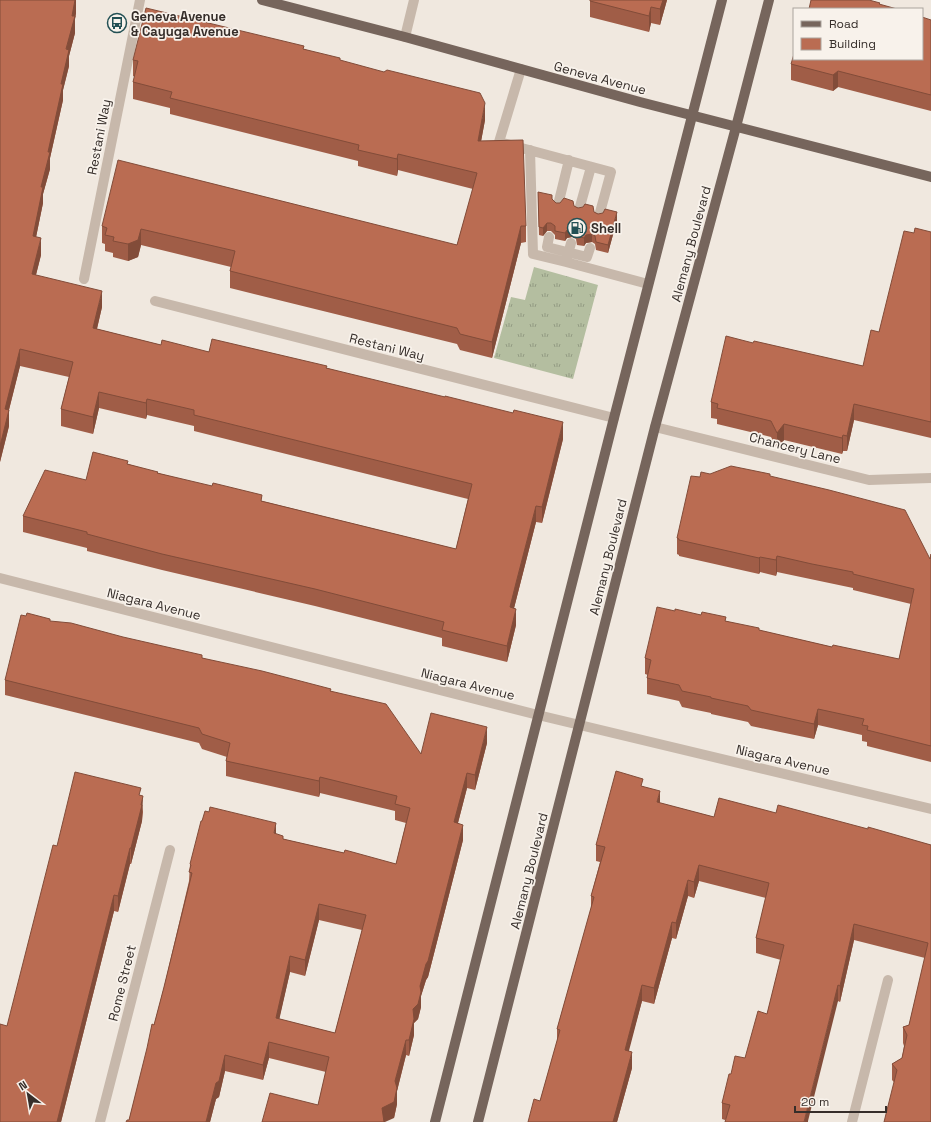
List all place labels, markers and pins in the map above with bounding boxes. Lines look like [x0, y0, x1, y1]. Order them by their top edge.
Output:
place label: Geneva Avenue & Cayuga Avenue [131, 8, 239, 40]
bus stop icon: Geneva Avenue & Cayuga Avenue [106, 12, 128, 34]
fuel station icon: Shell [566, 217, 588, 239]
place label: Shell [591, 220, 621, 237]

